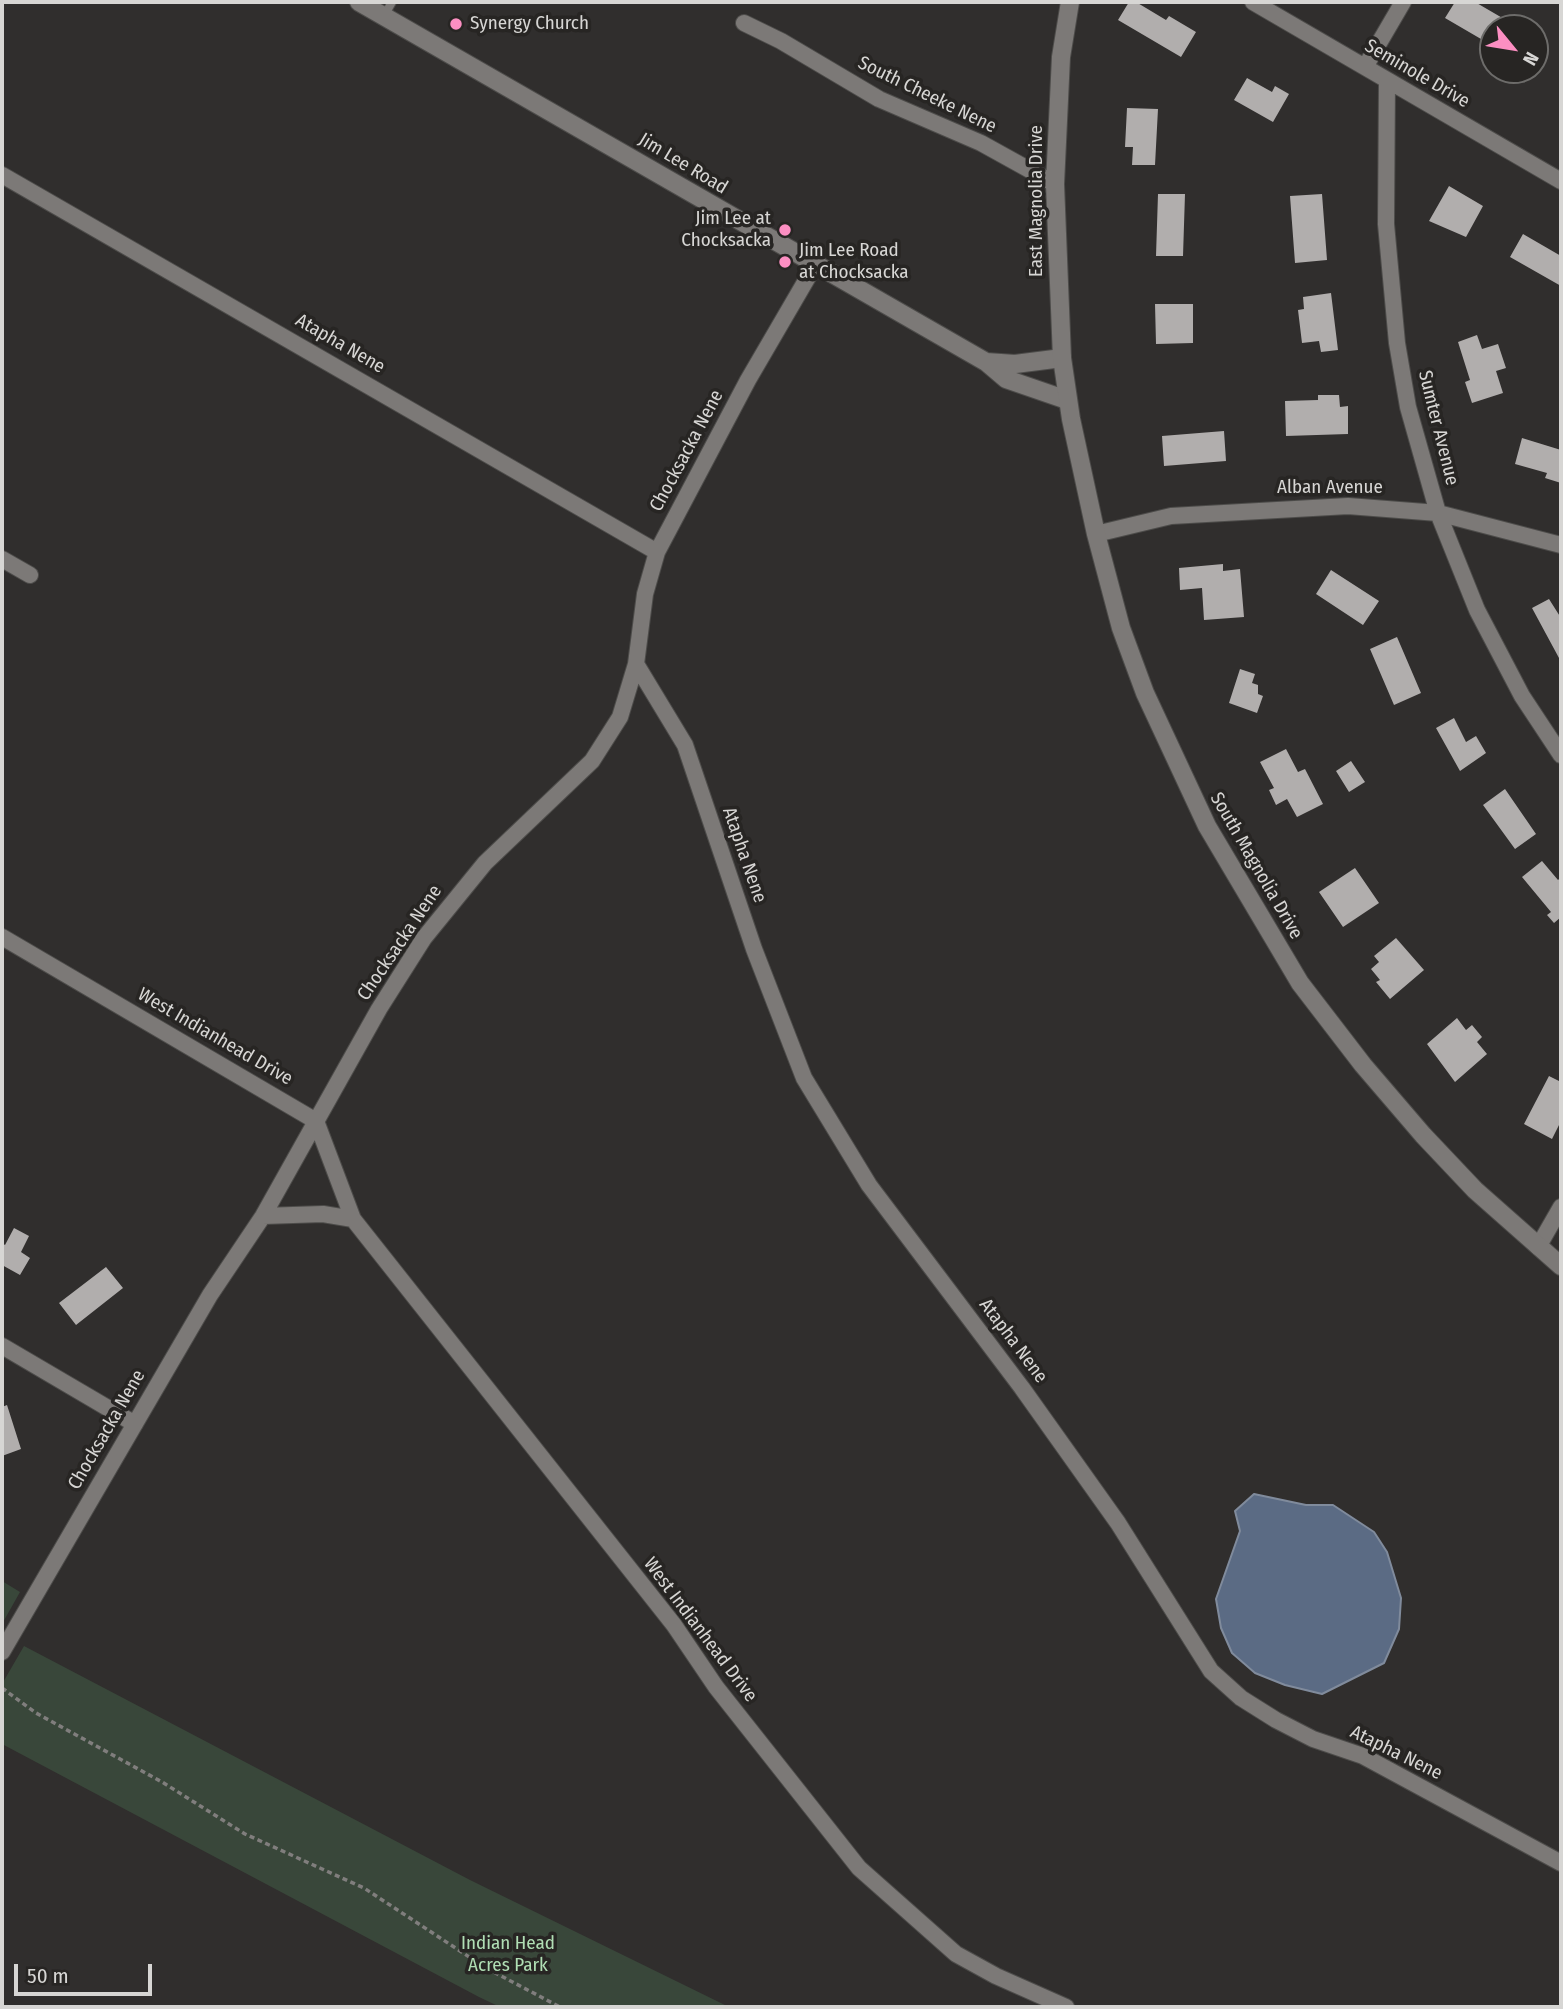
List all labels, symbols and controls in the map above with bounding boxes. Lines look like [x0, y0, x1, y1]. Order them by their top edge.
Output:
place label: Synergy Church [470, 13, 589, 35]
north arrow [1479, 14, 1549, 84]
marker: Synergy Church [448, 16, 464, 32]
street label: Seminole Drive [1361, 35, 1473, 113]
text: N [1518, 48, 1544, 69]
street label: South Cheeke Nene [854, 52, 1000, 138]
street label: East Magnolia Drive [1026, 125, 1048, 277]
street label: Jim Lee Road [634, 129, 732, 199]
place label: Jim Lee at Chocksacka [681, 208, 771, 252]
marker: Jim Lee at Chocksacka [777, 222, 793, 238]
place label: Jim Lee Road at Chocksacka [799, 240, 909, 284]
marker: Jim Lee Road at Chocksacka [777, 254, 793, 270]
street label: Atapha Nene [291, 309, 389, 379]
street label: Sumter Avenue [1413, 368, 1463, 488]
street label: Chocksacka Nene [645, 386, 729, 516]
street label: Alban Avenue [1277, 477, 1383, 499]
street label: South Magnolia Drive [1205, 789, 1307, 943]
street label: Atapha Nene [717, 804, 771, 906]
street label: Chocksacka Nene [353, 881, 447, 1005]
street label: West Indianhead Drive [134, 983, 296, 1091]
street label: Atapha Nene [974, 1294, 1052, 1388]
street label: Chocksacka Nene [64, 1366, 150, 1494]
street label: West Indianhead Drive [638, 1553, 762, 1707]
street label: Atapha Nene [1346, 1721, 1446, 1785]
park label: Indian Head Acres Park [461, 1933, 555, 1977]
scale bar [18, 1950, 156, 1994]
text: 50 m [27, 1963, 69, 1989]

